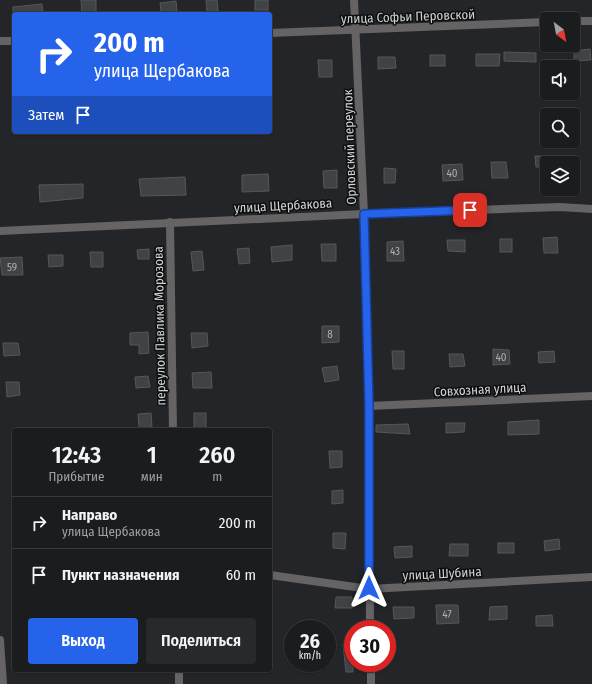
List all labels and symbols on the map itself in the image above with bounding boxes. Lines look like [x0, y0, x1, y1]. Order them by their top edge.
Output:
street label: улица Софьи Перовской [341, 7, 475, 26]
north arrow [540, 12, 580, 52]
street label: Орловский переулок [340, 89, 359, 205]
house number: 40 [446, 167, 458, 180]
pin [453, 193, 487, 227]
street label: улица Щербакова [234, 195, 333, 216]
house number: 43 [390, 245, 400, 258]
street label: переулок Павлика Морозова [151, 246, 168, 406]
house number: 59 [7, 261, 17, 274]
house number: 8 [327, 328, 333, 341]
house number: 40 [495, 351, 507, 364]
street label: Совхозная улица [433, 380, 527, 399]
street label: улица Шубина [402, 564, 482, 583]
position arrow [348, 567, 390, 609]
house number: 47 [442, 608, 452, 621]
speed limit sign: 30 [344, 620, 396, 672]

